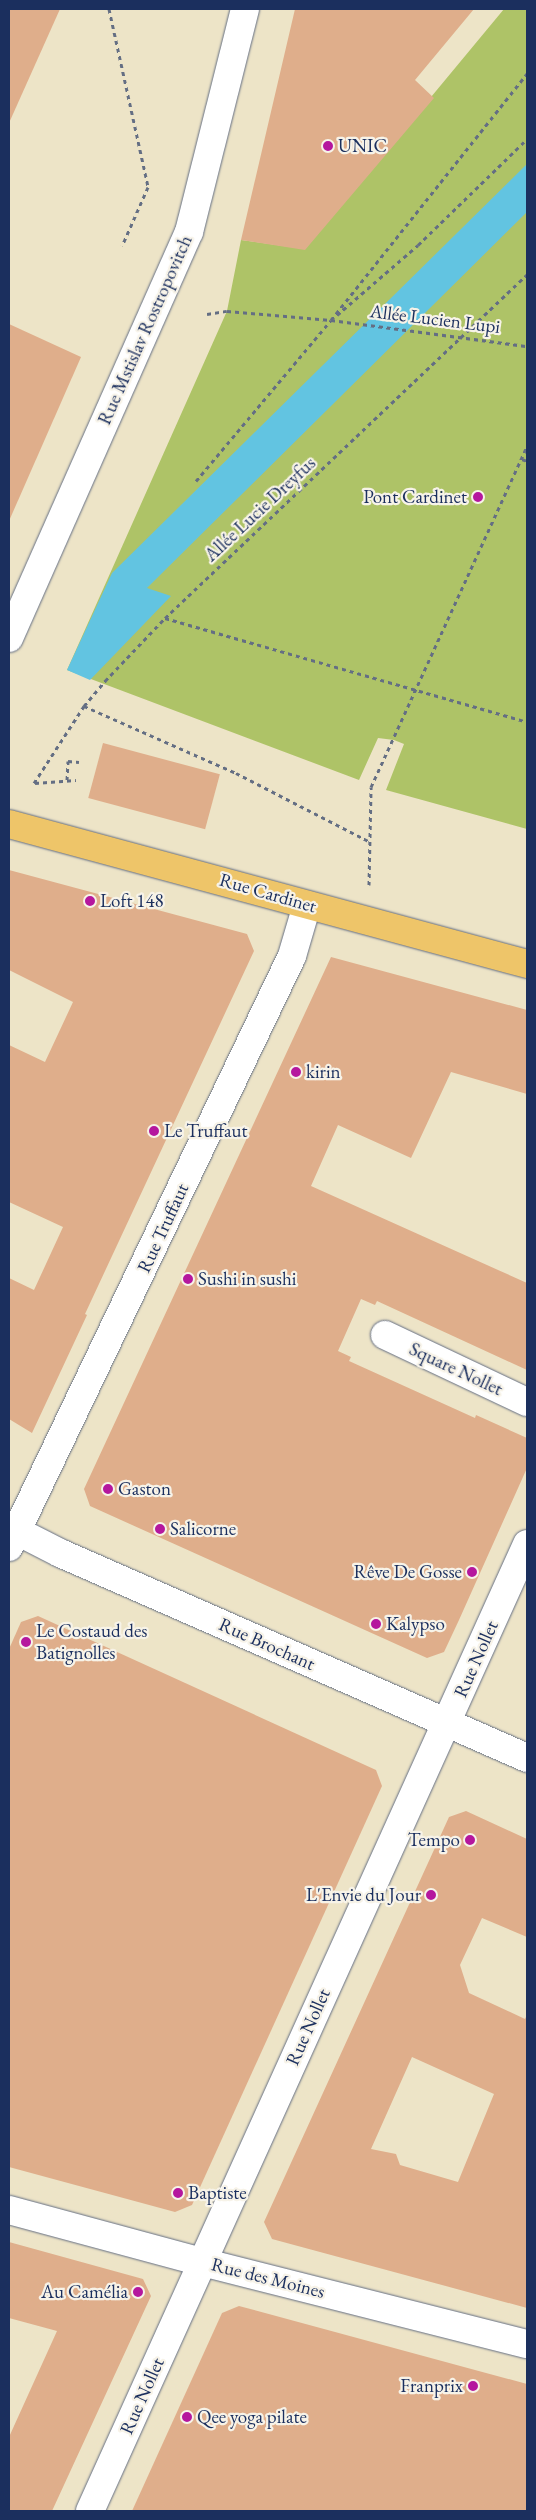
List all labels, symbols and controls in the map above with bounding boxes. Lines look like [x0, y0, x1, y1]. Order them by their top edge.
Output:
place label: UNIC [338, 135, 387, 157]
marker: UNIC [322, 140, 334, 152]
street label: Rue Mstislav Rostropovitch [93, 232, 197, 428]
street label: Allée Lucien Lupi [369, 300, 501, 338]
street label: Allée Lucie Dreyfus [200, 452, 320, 566]
place label: Pont Cardinet [363, 486, 467, 508]
marker: Pont Cardinet [471, 490, 485, 504]
street label: Rue Cardinet [217, 868, 319, 918]
place label: Loft 148 [100, 890, 164, 912]
marker: Loft 148 [84, 895, 96, 907]
place label: kirin [306, 1061, 341, 1083]
marker: kirin [290, 1066, 302, 1078]
place label: Le Truffaut [164, 1120, 248, 1142]
marker: Le Truffaut [148, 1125, 160, 1137]
street label: Rue Truffaut [132, 1180, 194, 1276]
place label: Sushi in sushi [198, 1268, 296, 1290]
marker: Sushi in sushi [182, 1273, 194, 1285]
street label: Square Nollet [406, 1337, 506, 1401]
place label: Gaston [118, 1478, 171, 1500]
marker: Gaston [102, 1483, 114, 1495]
place label: Salicorne [170, 1518, 236, 1540]
marker: Salicorne [154, 1523, 166, 1535]
place label: Rêve De Gosse [354, 1561, 462, 1583]
marker: Rêve De Gosse [466, 1566, 478, 1578]
street label: Rue Brochant [215, 1613, 319, 1675]
place label: Kalypso [386, 1613, 445, 1635]
street label: Rue Nollet [449, 1617, 503, 1701]
marker: Kalypso [370, 1618, 382, 1630]
place label: Le Costaud des Batignolles [36, 1620, 147, 1664]
marker: Le Costaud des Batignolles [20, 1636, 32, 1648]
place label: Tempo [408, 1829, 460, 1851]
marker: Tempo [464, 1834, 476, 1846]
place label: L'Envie du Jour [306, 1884, 421, 1906]
marker: L'Envie du Jour [425, 1889, 437, 1901]
street label: Rue Nollet [281, 1985, 335, 2069]
place label: Baptiste [188, 2182, 247, 2204]
marker: Baptiste [172, 2187, 184, 2199]
street label: Rue des Moines [209, 2253, 327, 2303]
place label: Au Camélia [41, 2281, 128, 2303]
marker: Au Camélia [132, 2286, 144, 2298]
street label: Rue Nollet [115, 2354, 169, 2438]
place label: Franprix [400, 2375, 463, 2397]
marker: Franprix [467, 2380, 479, 2392]
place label: Qee yoga pilate [197, 2406, 307, 2428]
marker: Qee yoga pilate [181, 2411, 193, 2423]

